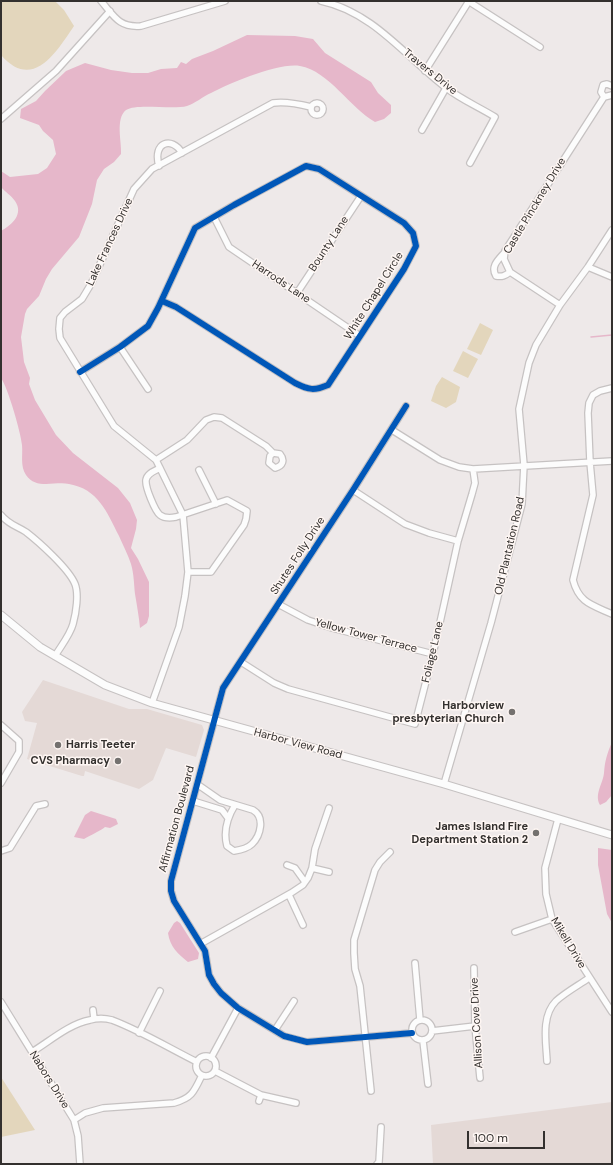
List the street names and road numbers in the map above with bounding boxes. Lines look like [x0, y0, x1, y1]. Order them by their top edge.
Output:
street label: Travers Drive [400, 46, 460, 98]
street label: Castle Pinckney Drive [501, 156, 569, 256]
street label: Lake Frances Drive [84, 196, 136, 288]
street label: Bounty Lane [306, 214, 352, 274]
street label: White Chapel Circle [342, 250, 406, 342]
street label: Harrods Lane [249, 258, 313, 306]
street label: Old Plantation Road [492, 496, 528, 596]
street label: Shutes Folly Drive [268, 515, 328, 597]
street label: Yellow Tower Terrace [313, 616, 419, 656]
street label: Foliage Lane [420, 620, 446, 684]
street label: Harbor View Road [252, 726, 344, 762]
street label: Affirmation Boulevard [156, 764, 198, 874]
street label: Mikell Drive [548, 915, 588, 971]
street label: Allison Cove Drive [468, 977, 486, 1069]
street label: Nabors Drive [26, 1049, 72, 1111]

